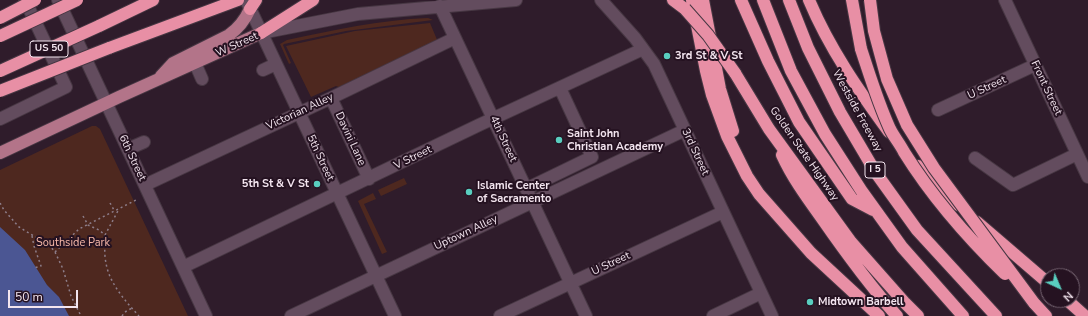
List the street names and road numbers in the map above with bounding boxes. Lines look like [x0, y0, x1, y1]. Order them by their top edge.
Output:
street label: W Street [214, 30, 260, 60]
road number: US 50 [30, 41, 68, 57]
street label: Front Street [1028, 59, 1064, 117]
street label: Westside Freeway [829, 68, 885, 154]
street label: U Street [966, 73, 1008, 103]
street label: Victorian Alley [264, 91, 336, 133]
street label: Golden State Highway [767, 104, 841, 204]
street label: Davini Lane [332, 110, 368, 168]
street label: 4th Street [487, 114, 519, 164]
street label: 3rd Street [679, 127, 711, 177]
street label: 6th Street [116, 133, 148, 183]
street label: 5th Street [304, 133, 336, 183]
street label: V Street [392, 143, 434, 173]
road number: I 5 [865, 162, 885, 178]
street label: Uptown Alley [432, 213, 500, 253]
street label: U Street [590, 249, 632, 279]

